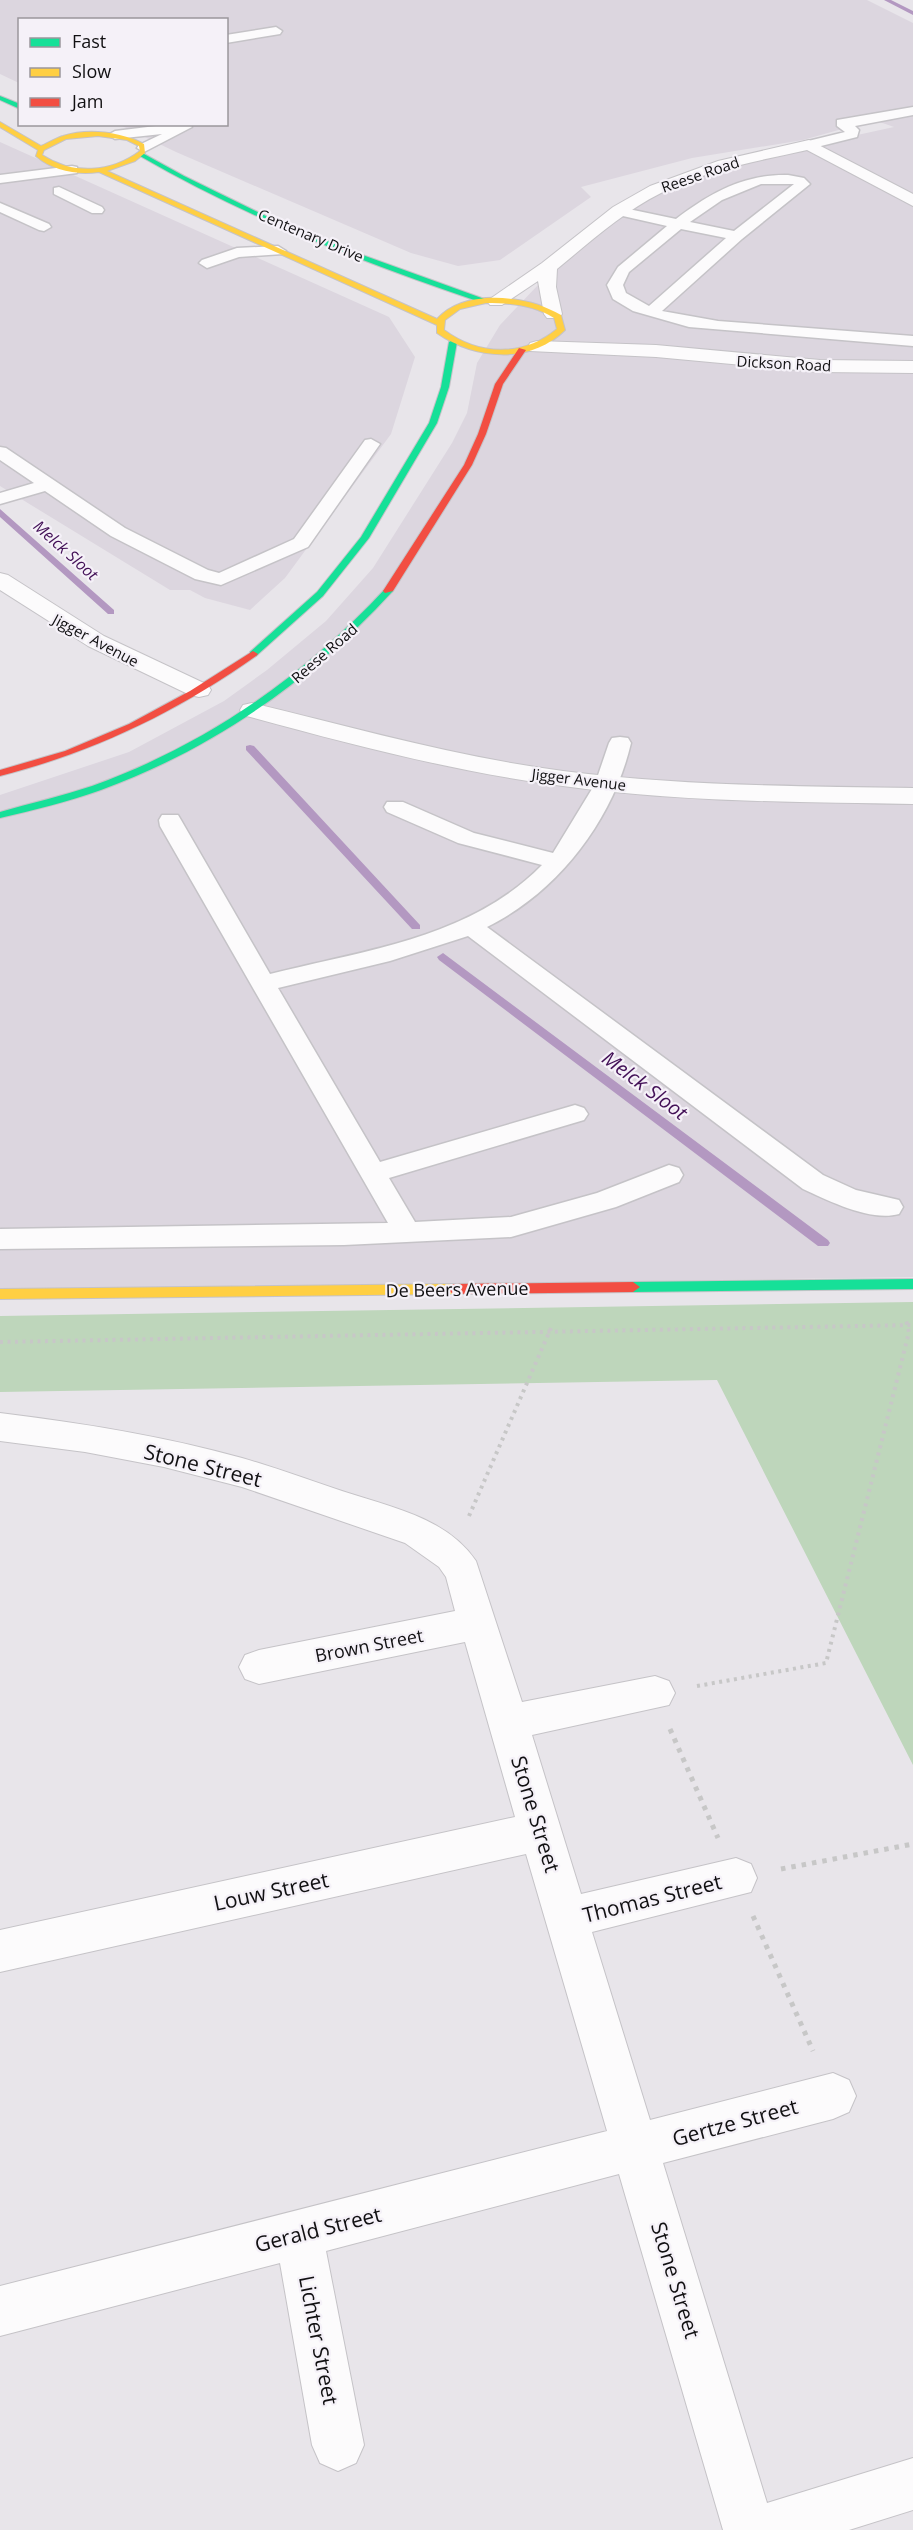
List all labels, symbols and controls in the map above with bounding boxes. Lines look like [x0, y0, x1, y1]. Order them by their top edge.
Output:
legend [18, 18, 228, 126]
text: Fast [72, 29, 106, 53]
text: Slow [72, 59, 111, 83]
text: Jam [70, 89, 104, 113]
street label: Reese Road [658, 151, 742, 197]
street label: Centenary Drive [255, 204, 367, 266]
street label: Dickson Road [736, 351, 832, 375]
water label: Melck Sloot [29, 515, 104, 585]
street label: Jigger Avenue [48, 608, 143, 671]
street label: Reese Road [287, 619, 361, 687]
street label: Jigger Avenue [529, 763, 627, 795]
water label: Melck Sloot [597, 1044, 694, 1127]
street label: De Beers Avenue [385, 1276, 529, 1302]
street label: Stone Street [141, 1437, 265, 1493]
street label: Brown Street [313, 1623, 425, 1667]
street label: Stone Street [505, 1752, 567, 1876]
street label: Louw Street [211, 1865, 331, 1917]
street label: Thomas Street [580, 1867, 724, 1929]
street label: Gertze Street [669, 2092, 801, 2152]
street label: Gerald Street [252, 2200, 384, 2258]
street label: Stone Street [645, 2218, 707, 2342]
street label: Lichter Street [293, 2273, 345, 2407]

